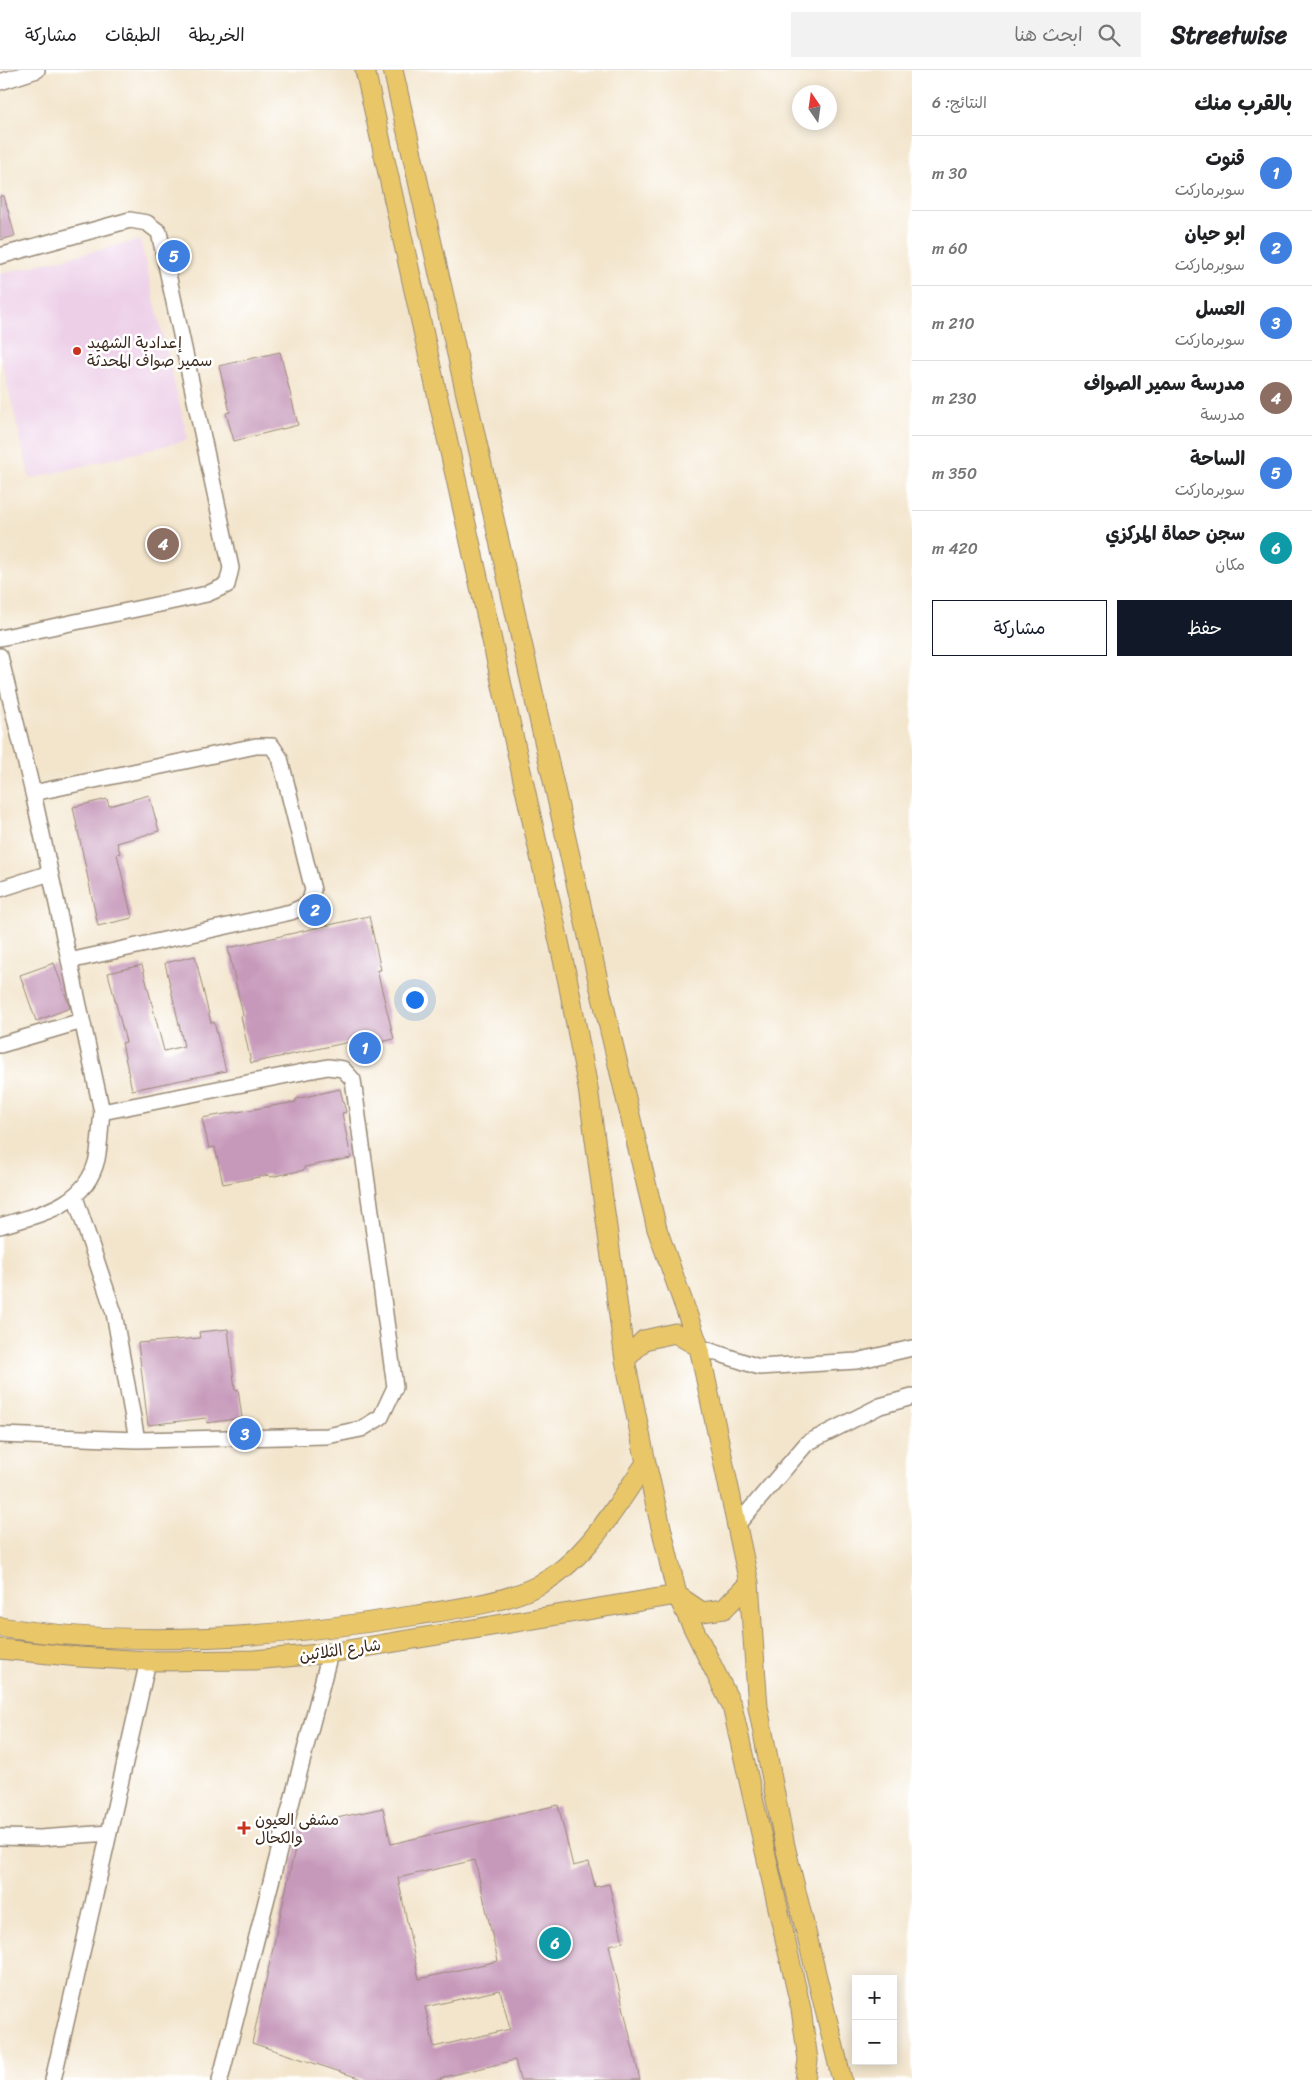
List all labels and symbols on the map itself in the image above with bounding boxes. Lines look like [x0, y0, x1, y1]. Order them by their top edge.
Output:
north arrow [792, 85, 837, 130]
pin: 5 [158, 237, 190, 275]
place label: إعدادية الشهيد سمير صواف المحدثة [87, 328, 213, 375]
marker: إعدادية الشهيد سمير صواف المحدثة [71, 345, 83, 357]
pin: 4 [147, 525, 179, 563]
pin: 2 [299, 891, 331, 929]
your location [402, 987, 428, 1013]
pin: 1 [349, 1029, 381, 1067]
pin: 3 [229, 1415, 261, 1453]
street label: شارع الثلاثين [297, 1630, 383, 1670]
place label: مشفى العيون والكحال [255, 1805, 339, 1852]
marker: مشفى العيون والكحال [237, 1821, 251, 1835]
pin: 6 [539, 1924, 571, 1962]

